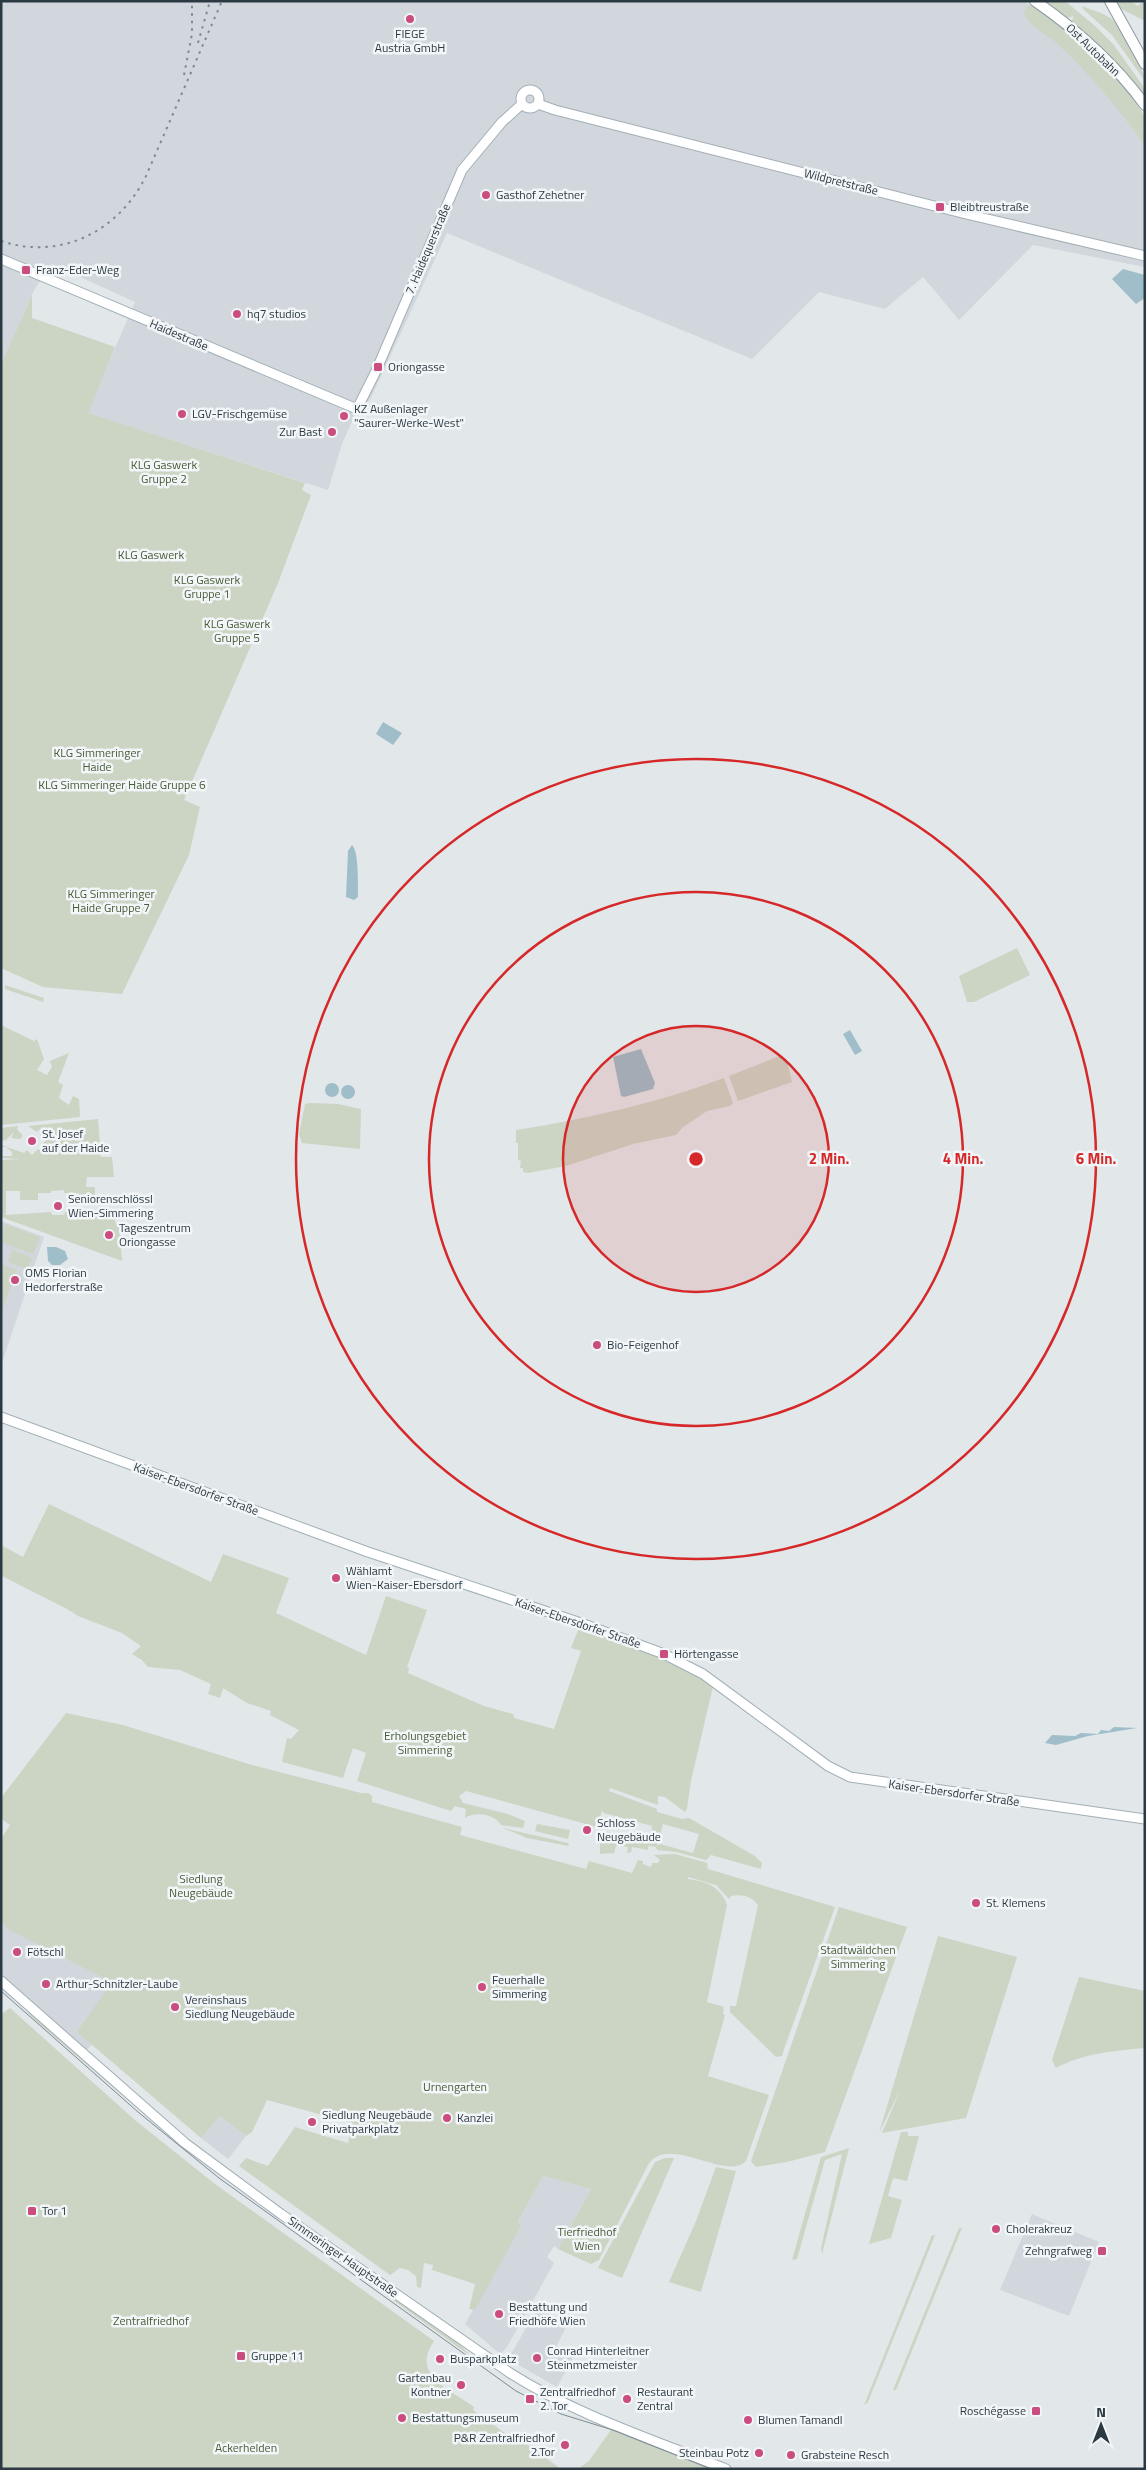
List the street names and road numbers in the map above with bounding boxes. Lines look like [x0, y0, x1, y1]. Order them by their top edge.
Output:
street label: Ost Autobahn [1062, 19, 1125, 81]
street label: Wildpretstraße [802, 163, 880, 200]
street label: 7. Haidequerstraße [400, 200, 455, 297]
street label: Haidestraße [147, 314, 211, 355]
street label: Kaiser-Ebersdorfer Straße [131, 1457, 261, 1520]
street label: Kaiser-Ebersdorfer Straße [513, 1592, 644, 1653]
street label: Kaiser-Ebersdorfer Straße [887, 1774, 1021, 1811]
street label: Simmeringer Hauptstraße [284, 2211, 403, 2302]

